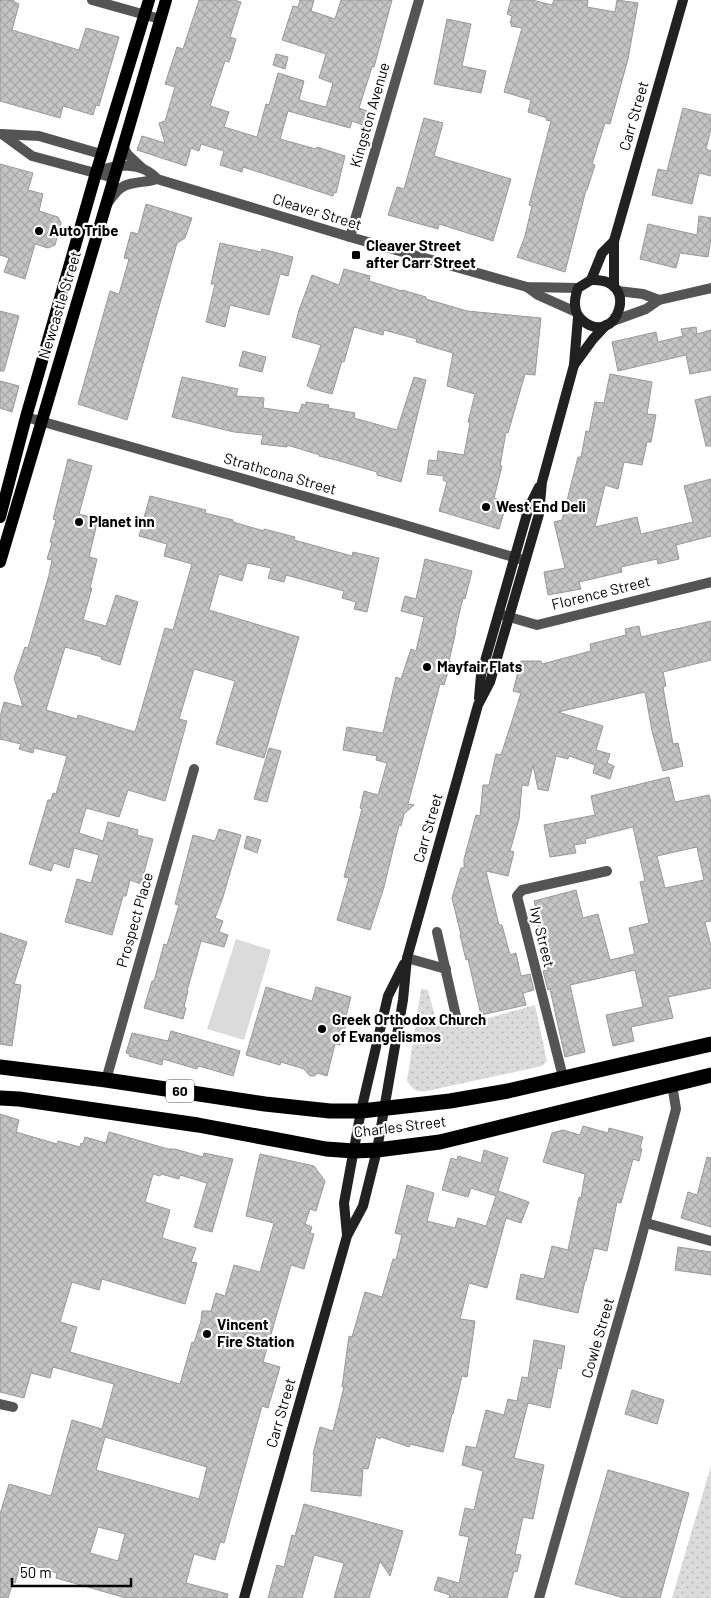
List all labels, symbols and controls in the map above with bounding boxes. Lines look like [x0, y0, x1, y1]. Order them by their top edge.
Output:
street label: Kingston Avenue [345, 60, 393, 169]
street label: Carr Street [615, 79, 652, 153]
street label: Cleaver Street [271, 189, 364, 233]
place label: Auto Tribe [49, 221, 118, 239]
marker: Auto Tribe [33, 225, 45, 237]
place label: Cleaver Street after Carr Street [366, 236, 476, 271]
street label: Newcastle Street [34, 249, 84, 361]
marker: Cleaver Street after Carr Street [350, 249, 362, 261]
street label: Strathcona Street [222, 448, 339, 498]
place label: West End Deli [496, 497, 586, 515]
marker: West End Deli [480, 501, 492, 513]
place label: Planet inn [89, 512, 155, 530]
marker: Planet inn [73, 516, 85, 528]
street label: Florence Street [549, 571, 652, 613]
place label: Mayfair Flats [437, 657, 523, 675]
marker: Mayfair Flats [421, 661, 433, 673]
street label: Carr Street [409, 791, 446, 865]
street label: Prospect Place [112, 870, 156, 969]
street label: Ivy Street [527, 905, 559, 969]
place label: Greek Orthodox Church of Evangelismos [332, 1010, 486, 1045]
marker: Greek Orthodox Church of Evangelismos [316, 1023, 328, 1035]
road number: 60 [166, 1080, 194, 1102]
street label: Charles Street [353, 1111, 447, 1141]
street label: Cowle Street [577, 1295, 617, 1380]
place label: Vincent Fire Station [217, 1315, 294, 1350]
marker: Vincent Fire Station [201, 1328, 213, 1340]
street label: Carr Street [262, 1376, 299, 1450]
scale bar [12, 1556, 131, 1588]
text: 50 m [20, 1563, 52, 1581]

